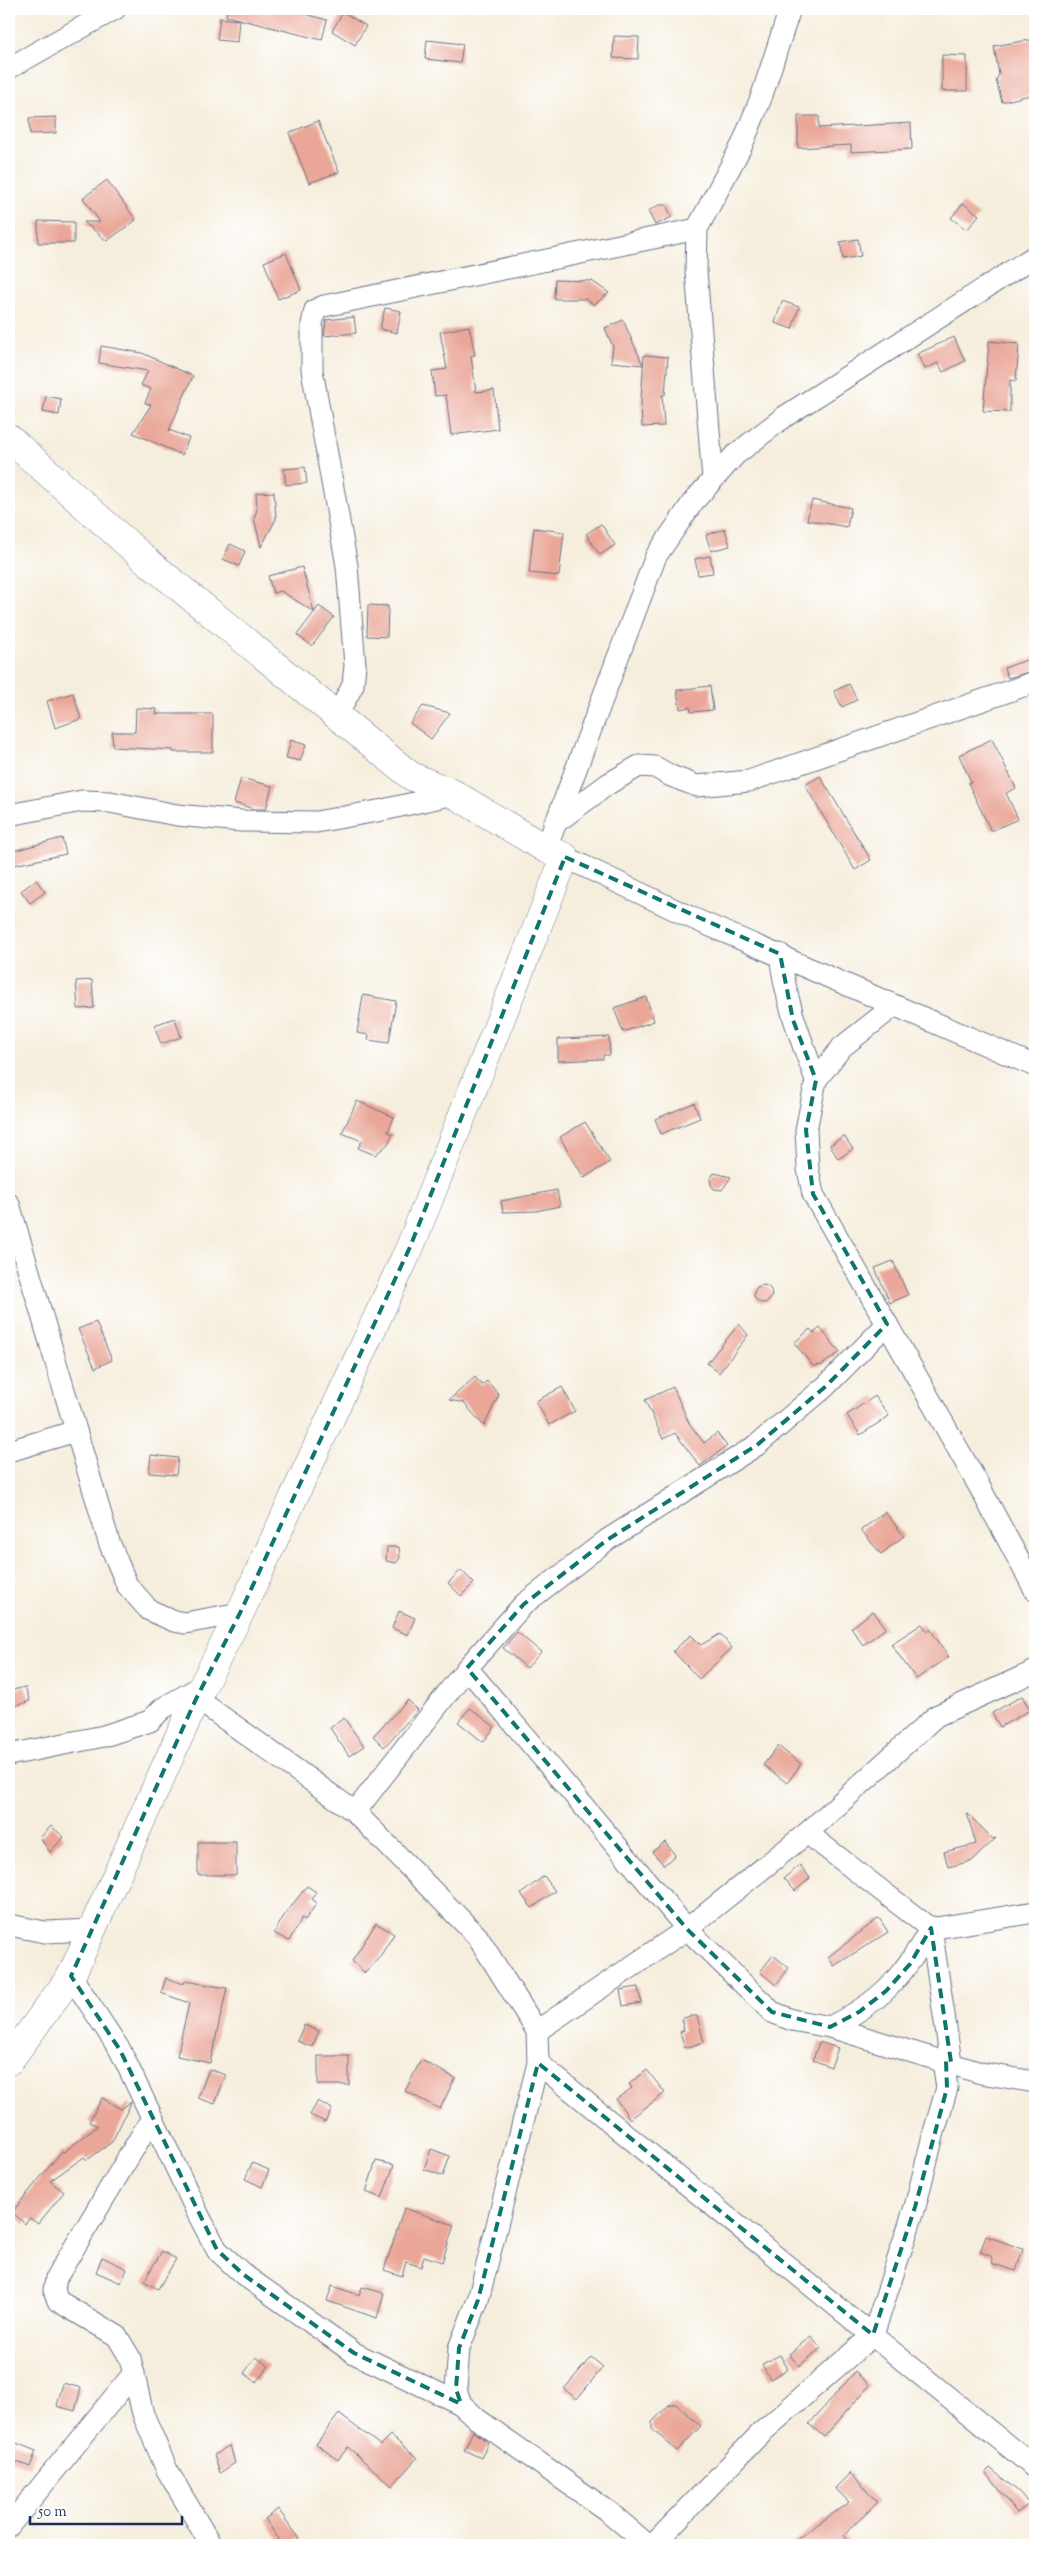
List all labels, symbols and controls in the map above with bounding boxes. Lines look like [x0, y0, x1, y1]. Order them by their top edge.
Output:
scale bar [30, 2494, 182, 2526]
text: 50 m [37, 2502, 67, 2523]

